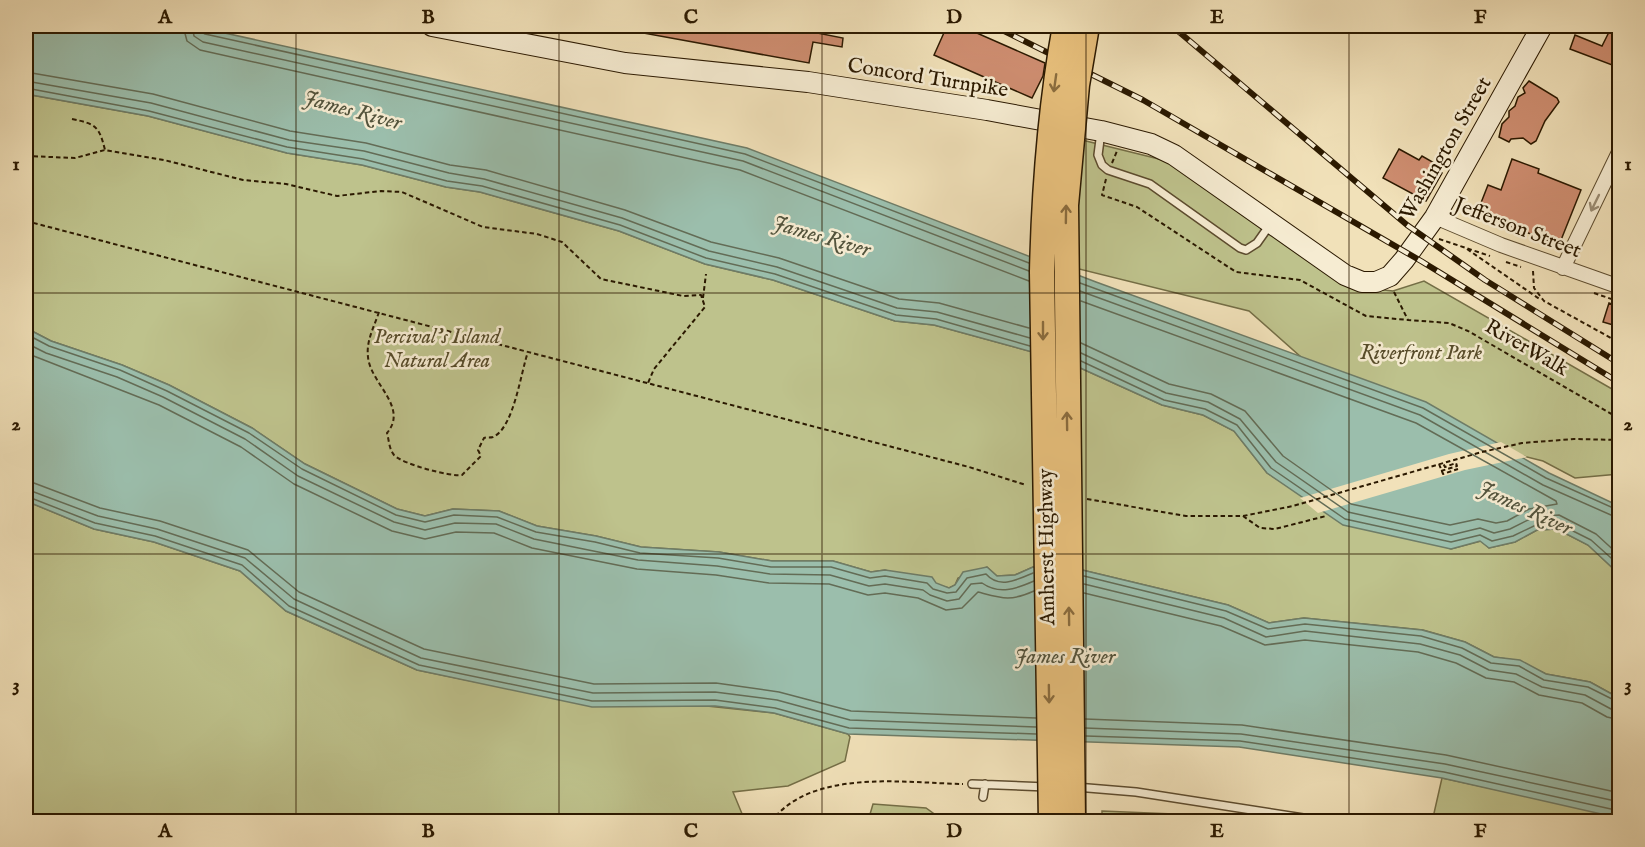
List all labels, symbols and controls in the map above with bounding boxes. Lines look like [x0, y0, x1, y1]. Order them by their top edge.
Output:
text: A [157, 5, 173, 30]
text: B [421, 5, 435, 30]
text: C [684, 5, 698, 30]
text: D [946, 5, 962, 30]
text: E [1210, 5, 1224, 30]
text: F [1474, 5, 1487, 30]
street label: Concord Turnpike [846, 52, 1010, 105]
street label: Washington Street [1394, 72, 1498, 225]
one-way arrow [1049, 73, 1060, 92]
water label: James River [300, 84, 406, 138]
text: 1 [12, 152, 20, 177]
text: 1 [1624, 152, 1632, 177]
street label: Jefferson Street [1448, 191, 1585, 265]
one-way arrow [1588, 194, 1600, 212]
one-way arrow [1060, 204, 1071, 224]
water label: James River [769, 210, 875, 265]
street label: RiverWalk [1480, 314, 1574, 383]
one-way arrow [1037, 320, 1049, 340]
park label: Percival's Island Natural Area [374, 324, 502, 375]
park label: Riverfront Park [1360, 340, 1483, 367]
text: 2 [11, 412, 21, 437]
one-way arrow [1061, 412, 1073, 432]
text: 2 [1623, 412, 1633, 437]
street label: Amherst Highway [1033, 468, 1062, 627]
water label: James River [1474, 475, 1578, 543]
one-way arrow [1063, 607, 1075, 627]
water label: James River [1015, 643, 1117, 671]
text: 3 [12, 673, 20, 698]
text: 3 [1624, 673, 1632, 698]
one-way arrow [1043, 683, 1055, 703]
text: A [157, 819, 173, 844]
text: B [421, 819, 435, 844]
text: C [684, 819, 698, 844]
text: D [946, 819, 962, 844]
text: E [1210, 819, 1224, 844]
text: F [1474, 819, 1487, 844]

